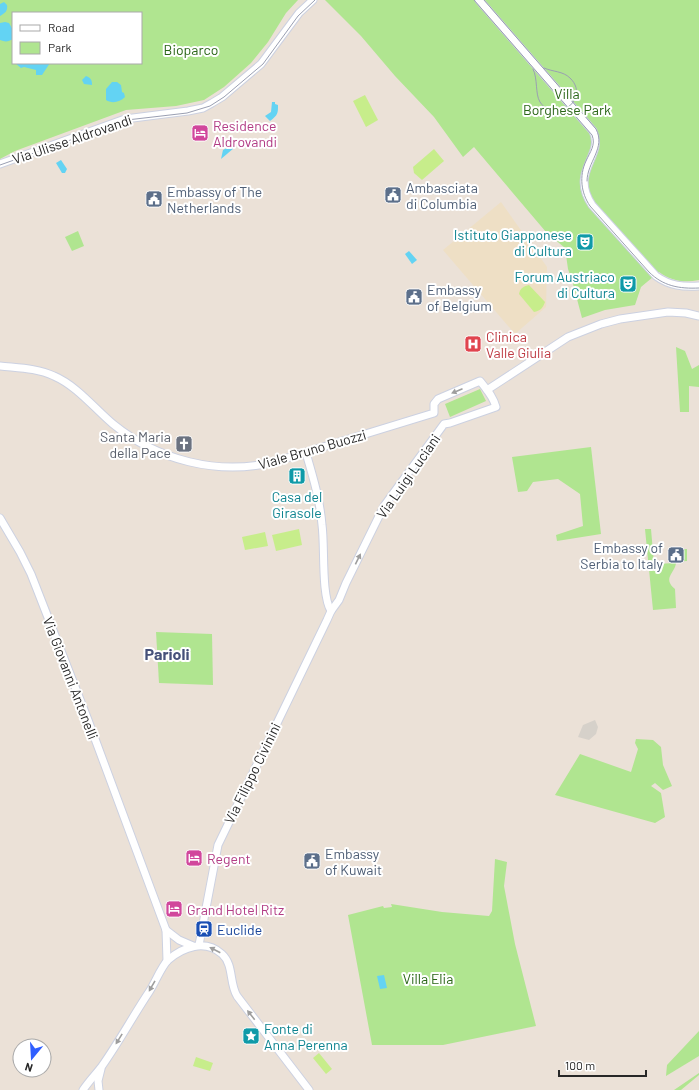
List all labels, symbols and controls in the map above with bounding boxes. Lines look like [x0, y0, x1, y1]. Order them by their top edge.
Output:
legend [12, 12, 142, 64]
text: Road [48, 20, 75, 34]
text: Park [48, 40, 72, 54]
park label: Bioparco [164, 41, 218, 58]
park label: Villa Borghese Park [523, 85, 611, 118]
street label: Via Ulisse Aldrovandi [10, 111, 134, 167]
place label: Residence Aldrovandi [213, 117, 277, 150]
hotel icon: Residence Aldrovandi [190, 123, 210, 143]
place label: Ambasciata di Columbia [406, 179, 478, 212]
place label: Embassy of The Netherlands [167, 183, 262, 216]
public building icon: Ambasciata di Columbia [383, 185, 403, 205]
public building icon: Embassy of The Netherlands [144, 189, 164, 209]
place label: Istituto Giapponese di Cultura [454, 226, 572, 259]
theatre icon: Istituto Giapponese di Cultura [575, 232, 595, 252]
place label: Forum Austriaco di Cultura [514, 268, 615, 301]
theatre icon: Forum Austriaco di Cultura [618, 274, 638, 294]
place label: Embassy of Belgium [427, 281, 492, 314]
public building icon: Embassy of Belgium [404, 287, 424, 307]
place label: Clinica Valle Giulia [486, 328, 551, 361]
hospital icon: Clinica Valle Giulia [463, 334, 483, 354]
one-way arrow [450, 388, 462, 394]
street label: Viale Bruno Buozzi [256, 425, 368, 473]
place label: Santa Maria della Pace [100, 428, 171, 461]
street label: Via Luigi Luciani [373, 430, 443, 522]
church icon: Santa Maria della Pace [174, 434, 194, 454]
building icon: Casa del Girasole [287, 466, 307, 486]
place label: Casa del Girasole [272, 488, 322, 521]
place label: Embassy of Serbia to Italy [580, 539, 664, 572]
public building icon: Embassy of Serbia to Italy [666, 545, 686, 565]
one-way arrow [355, 553, 361, 565]
street label: Via Giovanni Antonelli [40, 614, 102, 742]
district label: Parioli [145, 644, 190, 663]
street label: Via Filippo Civinini [220, 720, 284, 826]
place label: Embassy of Kuwait [325, 845, 382, 878]
hotel icon: Regent [184, 848, 204, 868]
place label: Regent [207, 850, 251, 867]
public building icon: Embassy of Kuwait [302, 851, 322, 871]
hotel icon: Grand Hotel Ritz [164, 899, 184, 919]
place label: Grand Hotel Ritz [187, 901, 284, 918]
station icon: Euclide [194, 919, 214, 939]
place label: Euclide [217, 921, 262, 938]
one-way arrow [210, 947, 221, 954]
park label: Villa Elia [403, 970, 453, 987]
one-way arrow [149, 980, 156, 992]
one-way arrow [247, 1009, 256, 1020]
place label: Fonte di Anna Perenna [264, 1020, 348, 1053]
place icon: Fonte di Anna Perenna [241, 1026, 261, 1046]
one-way arrow [115, 1033, 123, 1044]
north arrow [12, 1038, 52, 1078]
scale bar [559, 1052, 646, 1078]
text: 100 m [565, 1058, 595, 1072]
text: N [23, 1061, 34, 1075]

